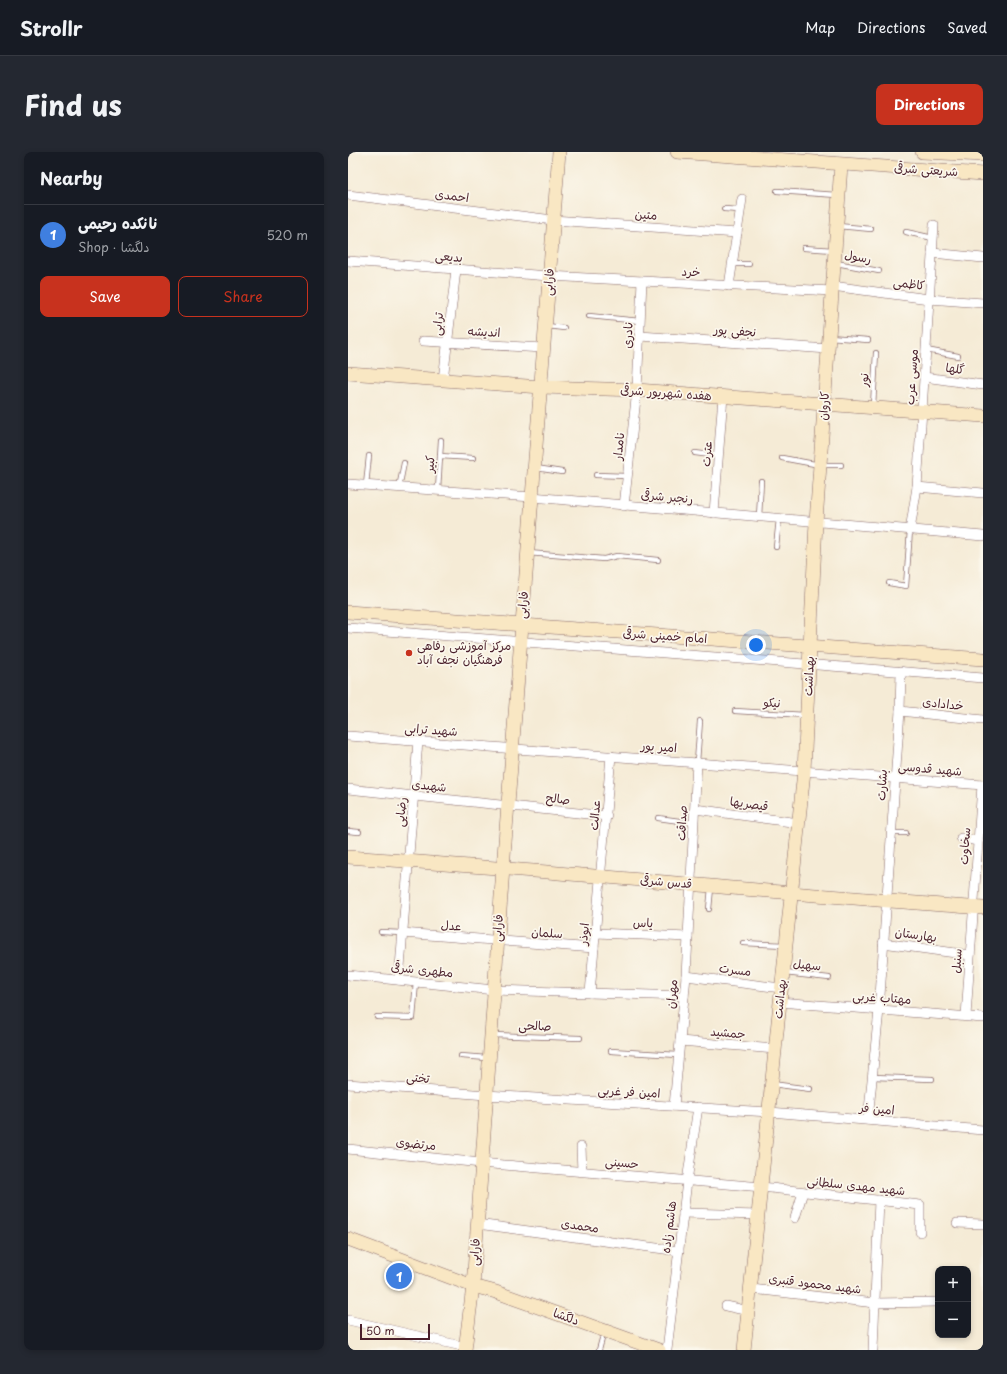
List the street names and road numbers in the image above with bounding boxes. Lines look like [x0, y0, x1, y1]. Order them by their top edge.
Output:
street label: شریعتی شرقی [893, 158, 959, 180]
street label: احمدی [434, 184, 470, 206]
street label: متین [634, 204, 658, 224]
street label: رسول [843, 245, 873, 267]
street label: بدیعی [435, 246, 464, 266]
street label: خرد [681, 262, 701, 280]
street label: فارابی [538, 268, 558, 296]
street label: کاظمی [892, 272, 926, 294]
street label: ترابی [427, 311, 447, 336]
street label: نجفی پور [712, 319, 757, 340]
street label: اندیشه [467, 321, 501, 341]
street label: نادری [617, 321, 637, 349]
street label: موسی عرب [900, 348, 922, 405]
street label: گلها [944, 358, 966, 378]
street label: نور [854, 373, 872, 388]
street label: هفده شهریور شرقی [620, 380, 713, 404]
street label: کاروان [813, 391, 833, 421]
street label: نامدار [607, 431, 628, 462]
street label: عترت [696, 441, 716, 467]
street label: کبیر [419, 455, 439, 474]
street label: رنجبر شرقی [640, 485, 694, 507]
street label: فارابی [512, 590, 532, 619]
street label: امام خمینی شرقی [622, 623, 708, 648]
street label: بهداشت [798, 655, 818, 696]
street label: خدادادی [922, 692, 965, 714]
street label: نیکو [762, 693, 781, 711]
street label: شهید ترابی [404, 718, 458, 740]
street label: امیر پور [640, 736, 678, 756]
street label: شهید قدوسی [897, 756, 963, 780]
street label: بشارت [871, 768, 891, 801]
street label: شهیدی [411, 774, 447, 796]
street label: صالح [545, 788, 571, 809]
street label: قیصریها [729, 791, 770, 815]
street label: رضایی [390, 796, 410, 828]
street label: عدالت [584, 799, 604, 831]
street label: صداقت [671, 805, 691, 841]
street label: سخاوت [954, 827, 974, 865]
street label: قدس شرقی [639, 870, 693, 892]
street label: یاس [633, 913, 653, 931]
street label: فارابی [487, 914, 507, 942]
street label: عدل [440, 915, 462, 935]
street label: سلمان [531, 922, 563, 942]
street label: ابوذر [573, 922, 593, 947]
street label: بهارستان [894, 922, 938, 946]
street label: سنبل [946, 948, 966, 974]
street label: سهیل [792, 954, 822, 974]
street label: مطهری شرقی [390, 957, 454, 981]
street label: مسرت [718, 958, 752, 980]
street label: مهران [661, 978, 682, 1010]
street label: بهداشت [768, 978, 790, 1020]
street label: مهتاب غربی [852, 986, 912, 1008]
street label: صالحی [518, 1015, 552, 1035]
street label: جمشید [710, 1022, 746, 1043]
street label: تختی [406, 1067, 431, 1087]
street label: امین فر غربی [597, 1080, 661, 1102]
street label: امین فر [858, 1097, 896, 1119]
street label: مرتضوی [395, 1132, 437, 1154]
street label: حسینی [605, 1152, 640, 1172]
street label: شهید مهدی سلطانی [806, 1171, 906, 1199]
street label: هاشم زاده [656, 1199, 681, 1254]
street label: محمدی [560, 1213, 600, 1237]
street label: فارابی [464, 1238, 484, 1266]
street label: شهید محمود قنبری [768, 1268, 862, 1298]
street label: دلگشا [551, 1303, 582, 1329]

